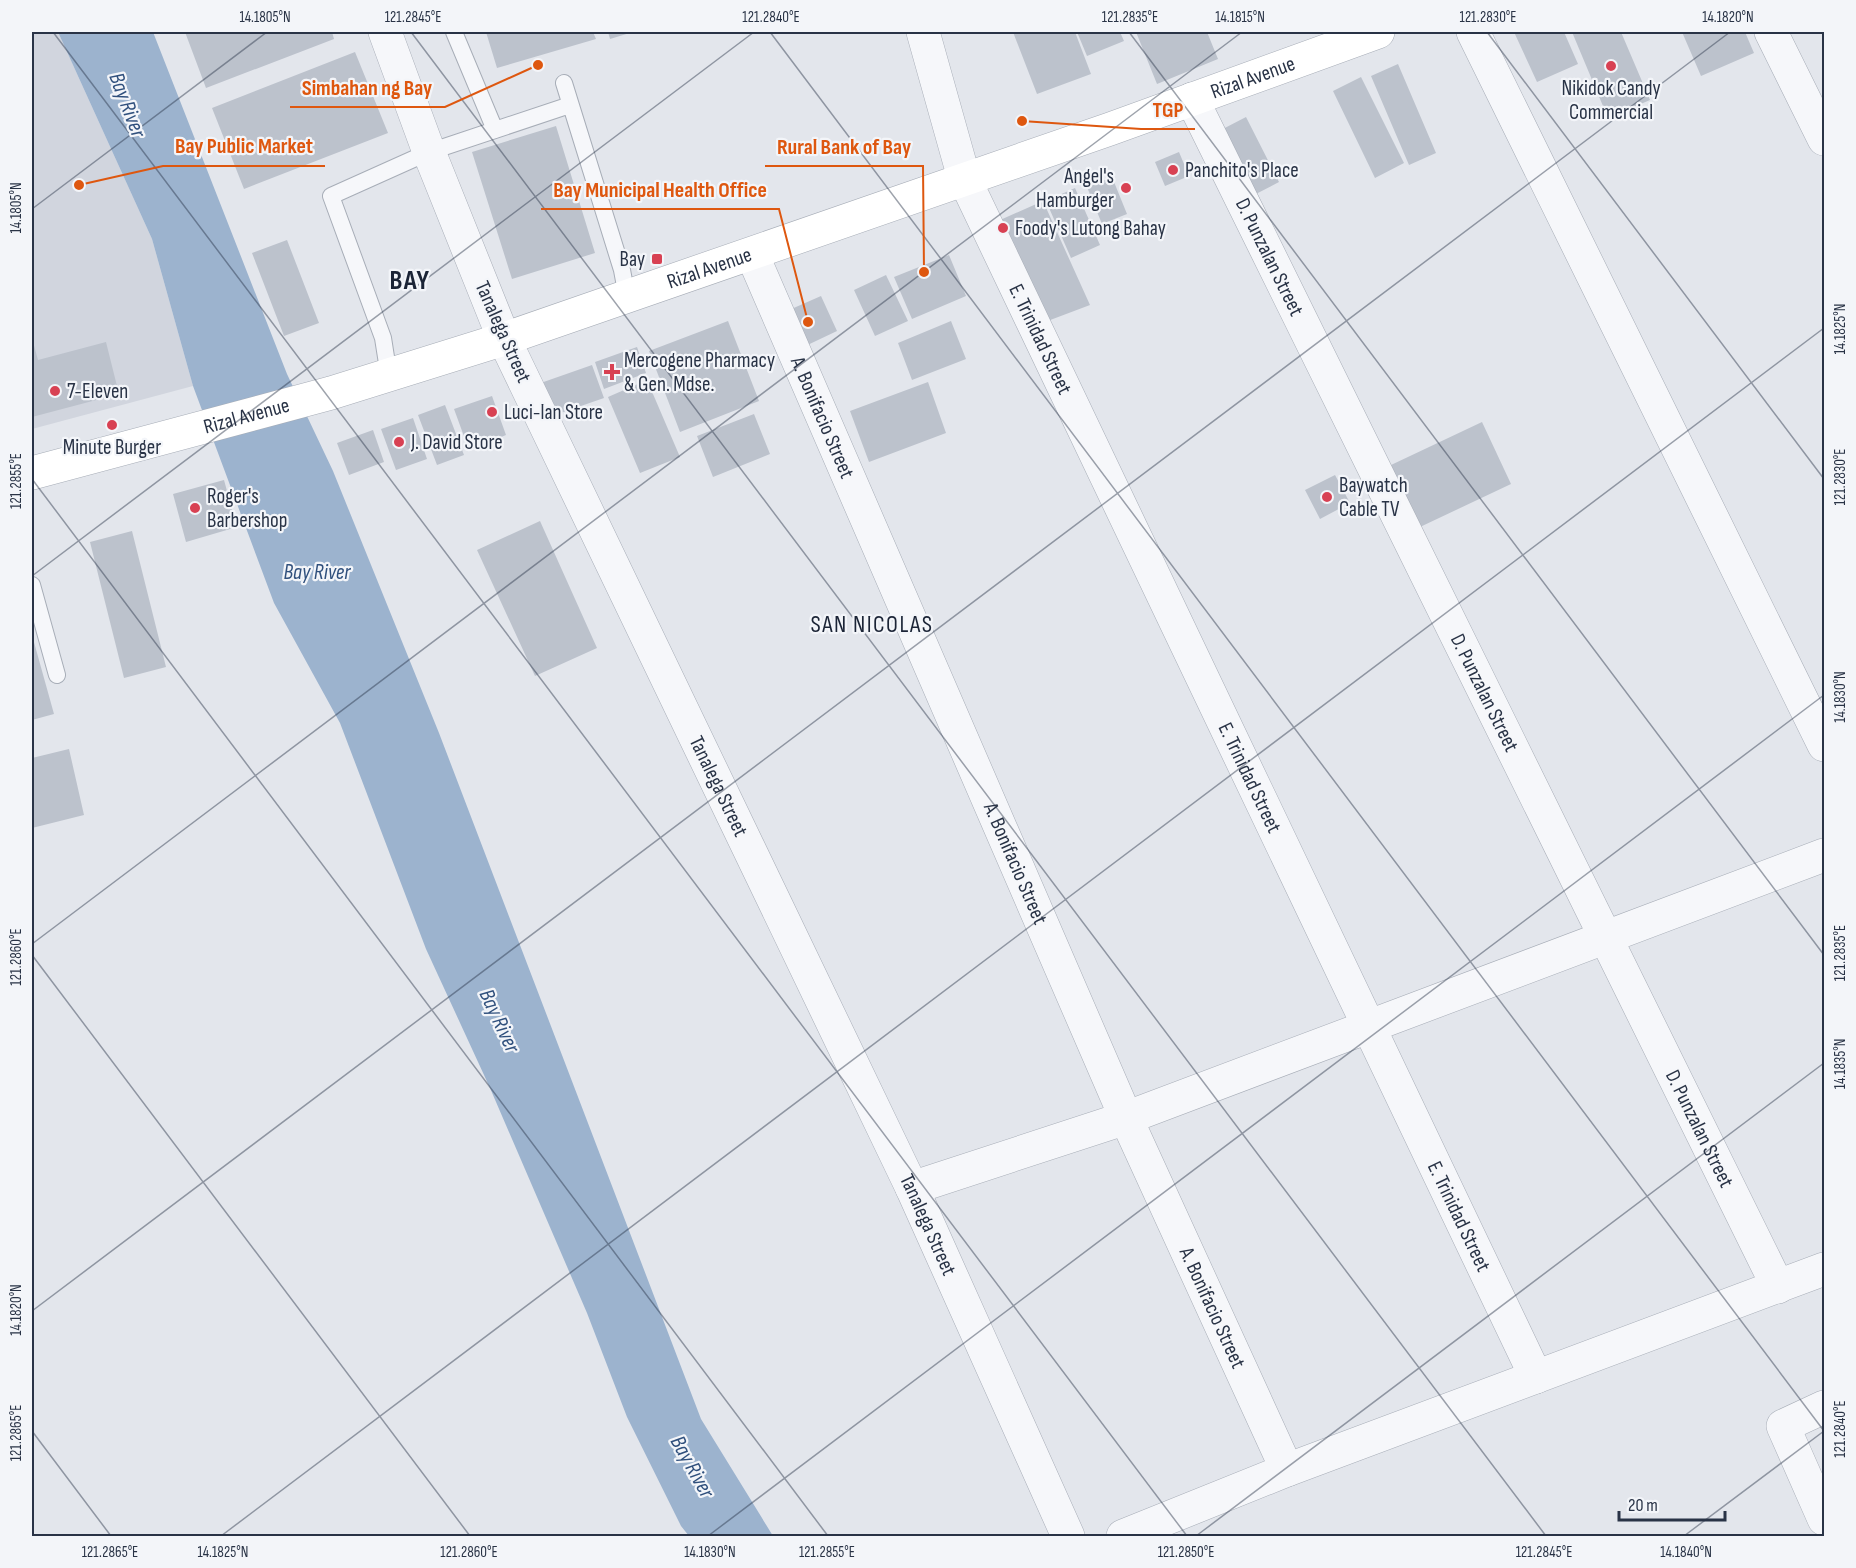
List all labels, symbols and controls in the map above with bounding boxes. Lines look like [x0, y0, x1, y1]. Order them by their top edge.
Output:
text: 14.1805°N [239, 8, 291, 27]
text: 121.2845°E [385, 8, 441, 27]
text: 121.2840°E [742, 8, 800, 27]
text: 121.2835°E [1102, 8, 1158, 27]
text: 14.1815°N [1215, 8, 1265, 27]
text: 121.2830°E [1459, 8, 1517, 27]
text: 14.1820°N [1702, 8, 1754, 27]
street label: Rizal Avenue [1207, 51, 1298, 104]
marker: Nikidok Candy Commercial [1604, 59, 1618, 73]
callout: Simbahan ng Bay [290, 67, 445, 107]
water label: Bay River [102, 69, 152, 142]
text: Simbahan ng Bay [302, 75, 432, 102]
place label: Nikidok Candy Commercial [1561, 76, 1661, 125]
callout: TGP [1141, 89, 1195, 129]
text: TGP [1153, 97, 1183, 124]
callout: Bay Public Market [163, 126, 325, 166]
callout: Rural Bank of Bay [765, 126, 923, 166]
text: Bay Public Market [175, 133, 313, 160]
text: Rural Bank of Bay [777, 134, 911, 161]
place label: Panchito's Place [1185, 158, 1299, 183]
marker: Panchito's Place [1166, 163, 1180, 177]
place label: Angel's Hamburger [1036, 164, 1114, 213]
callout: Bay Municipal Health Office [541, 169, 779, 209]
text: Bay Municipal Health Office [553, 177, 767, 204]
marker: Angel's Hamburger [1119, 181, 1133, 195]
text: 14.1805°N [7, 182, 26, 234]
street label: D. Punzalan Street [1230, 194, 1309, 320]
place label: Foody's Lutong Bahay [1015, 216, 1166, 241]
marker: Foody's Lutong Bahay [996, 221, 1010, 235]
street label: Rizal Avenue [664, 242, 755, 294]
place label: Bay [620, 247, 645, 272]
marker: Bay [650, 252, 664, 266]
district label: BAY [389, 265, 431, 297]
street label: Tanalega Street [470, 277, 536, 387]
street label: E. Trinidad Street [1004, 280, 1078, 398]
text: 14.1825°N [1831, 304, 1850, 354]
place label: Mercogene Pharmacy & Gen. Mdse. [624, 348, 775, 397]
street label: A. Bonifacio Street [785, 352, 860, 482]
marker: Mercogene Pharmacy & Gen. Mdse. [605, 365, 619, 379]
place label: 7-Eleven [67, 379, 128, 404]
marker: 7-Eleven [48, 384, 62, 398]
street label: Rizal Avenue [201, 392, 292, 439]
place label: Luci-lan Store [504, 400, 603, 425]
marker: Luci-lan Store [485, 405, 499, 419]
marker: Minute Burger [105, 418, 119, 432]
place label: J. David Store [410, 430, 503, 455]
place label: Minute Burger [63, 435, 161, 460]
marker: J. David Store [392, 435, 406, 449]
text: 121.2830°E [1831, 448, 1850, 506]
text: 121.2855°E [7, 453, 26, 509]
place label: Baywatch Cable TV [1339, 473, 1408, 522]
place label: Roger's Barbershop [207, 484, 287, 533]
marker: Baywatch Cable TV [1320, 490, 1334, 504]
marker: Roger's Barbershop [188, 501, 202, 515]
water label: Bay River [283, 559, 351, 586]
district label: SAN NICOLAS [810, 610, 934, 639]
street label: D. Punzalan Street [1445, 630, 1524, 756]
text: 14.1830°N [1831, 671, 1850, 723]
street label: E. Trinidad Street [1213, 718, 1287, 837]
street label: Tanalega Street [684, 732, 754, 840]
street label: A. Bonifacio Street [978, 798, 1053, 928]
text: 121.2835°E [1831, 925, 1850, 981]
text: 121.2860°E [7, 928, 26, 986]
water label: Bay River [473, 985, 526, 1058]
text: 14.1835°N [1831, 1039, 1850, 1089]
street label: D. Punzalan Street [1660, 1066, 1739, 1192]
street label: E. Trinidad Street [1422, 1157, 1496, 1275]
street label: Tanalega Street [895, 1170, 962, 1279]
street label: A. Bonifacio Street [1174, 1242, 1251, 1372]
text: 14.1820°N [7, 1284, 26, 1336]
text: 121.2840°E [1831, 1400, 1850, 1458]
text: 121.2865°E [7, 1405, 26, 1461]
water label: Bay River [664, 1431, 720, 1504]
scale bar [1619, 1484, 1726, 1522]
text: 20 m [1628, 1495, 1658, 1516]
text: 121.2865°E [82, 1543, 138, 1562]
text: 14.1825°N [198, 1543, 248, 1562]
text: 121.2860°E [440, 1543, 498, 1562]
text: 14.1830°N [684, 1543, 736, 1562]
text: 121.2855°E [799, 1543, 855, 1562]
text: 121.2850°E [1158, 1543, 1214, 1562]
text: 121.2845°E [1516, 1543, 1572, 1562]
text: 14.1840°N [1660, 1543, 1712, 1562]

